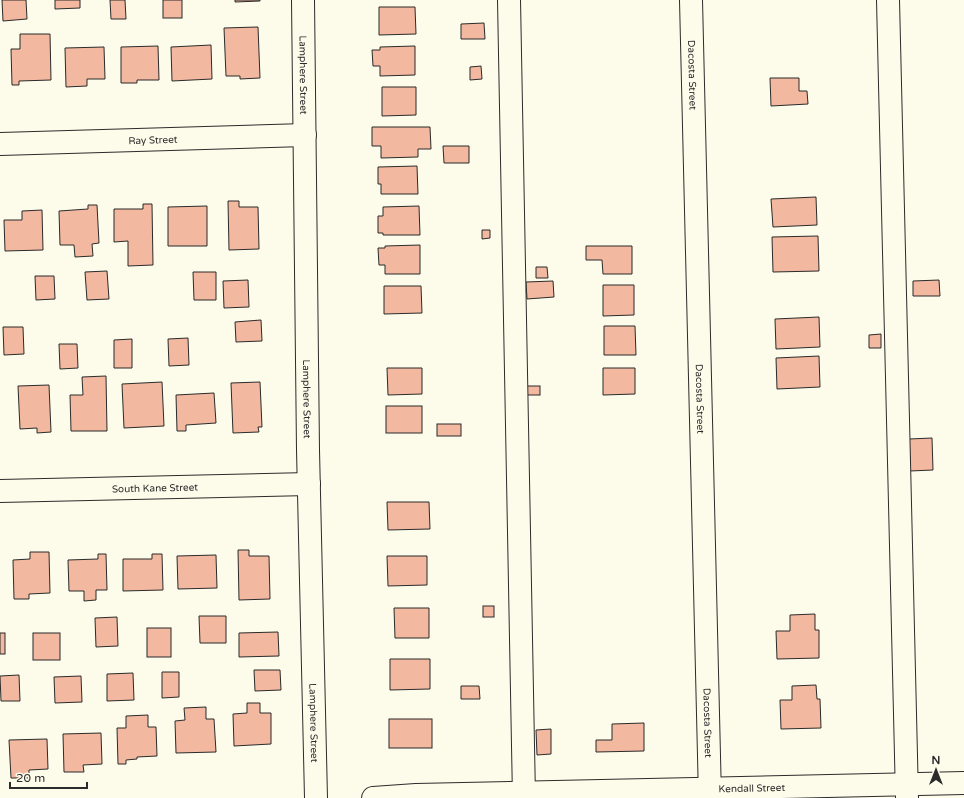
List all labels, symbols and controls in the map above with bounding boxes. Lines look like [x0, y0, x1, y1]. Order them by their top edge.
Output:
street label: Lamphere Street [296, 35, 309, 115]
street label: Dacosta Street [685, 40, 699, 110]
street label: Ray Street [128, 134, 178, 147]
street label: Lamphere Street [300, 359, 313, 439]
street label: Dacosta Street [693, 364, 706, 434]
street label: South Kane Street [112, 482, 198, 495]
street label: Lamphere Street [306, 683, 320, 763]
street label: Dacosta Street [700, 688, 714, 758]
north arrow [916, 750, 956, 790]
text: N [932, 754, 940, 767]
scale bar [10, 764, 87, 790]
text: 20 m [16, 771, 45, 785]
street label: Kendall Street [718, 782, 785, 795]

